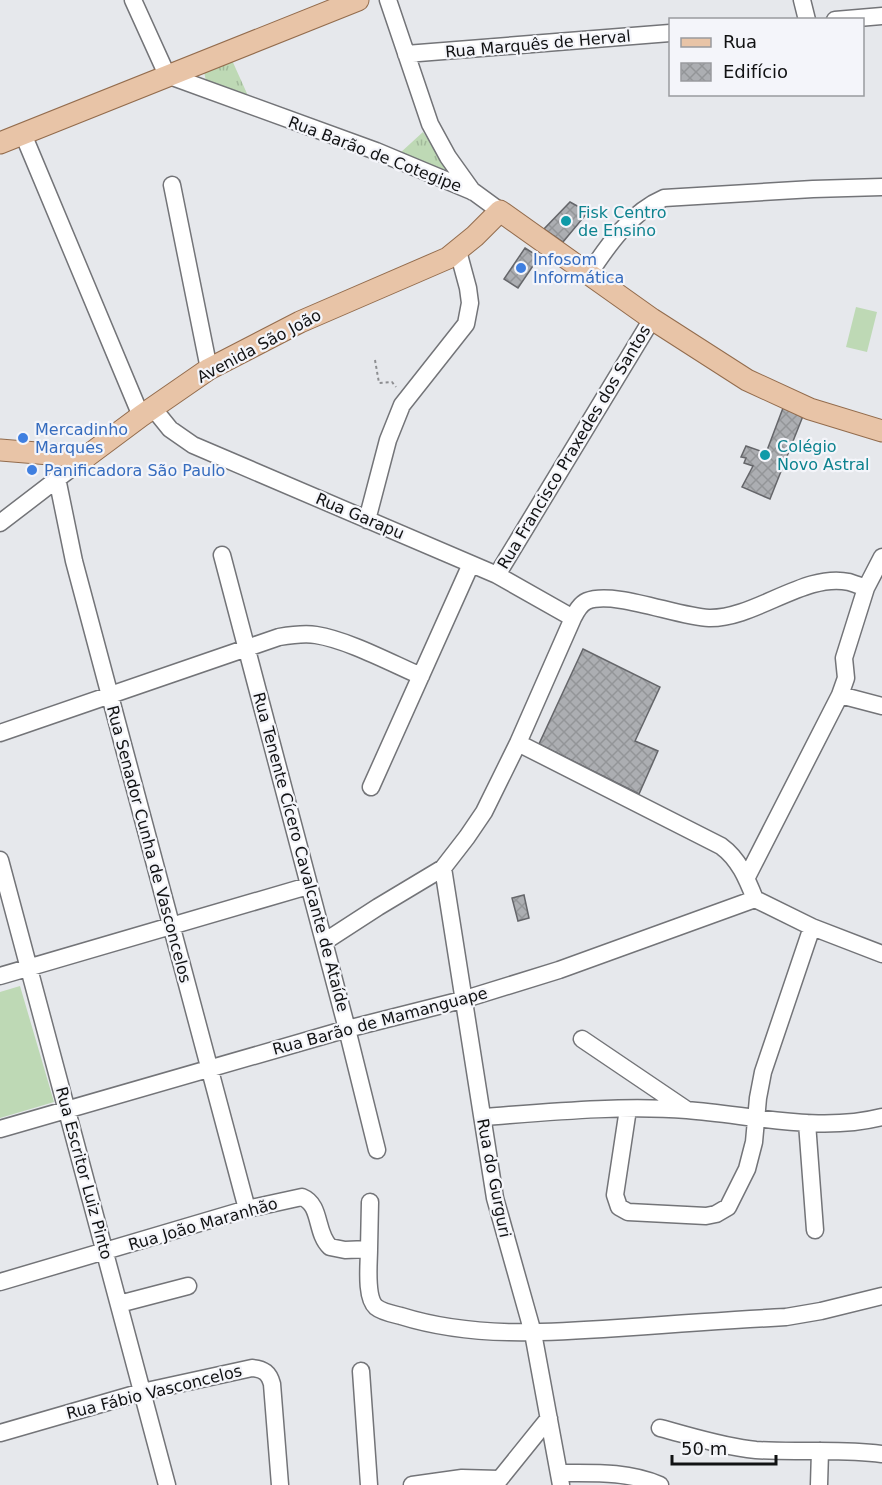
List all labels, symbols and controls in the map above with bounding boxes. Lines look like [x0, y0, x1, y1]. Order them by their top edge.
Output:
legend [669, 18, 864, 96]
street label: Rua Marquês de Herval [444, 26, 632, 62]
text: Rua [723, 31, 757, 52]
text: Edifício [723, 61, 788, 82]
street label: Rua Barão de Cotegipe [286, 112, 464, 196]
place label: Fisk Centro de Ensino [578, 203, 667, 240]
marker: Fisk Centro de Ensino [559, 214, 573, 228]
place label: Infosom Informática [533, 250, 624, 287]
marker: Infosom Informática [514, 261, 528, 275]
street label: Avenida São João [194, 305, 324, 387]
street label: Rua Francisco Praxedes dos Santos [493, 322, 655, 572]
place label: Mercadinho Marques [35, 420, 128, 457]
marker: Mercadinho Marques [16, 431, 30, 445]
place label: Colégio Novo Astral [777, 437, 869, 474]
marker: Colégio Novo Astral [758, 448, 772, 462]
place label: Panificadora São Paulo [44, 461, 225, 480]
marker: Panificadora São Paulo [25, 463, 39, 477]
street label: Rua Garapu [313, 489, 407, 543]
street label: Rua Tenente Cícero Cavalcante de Ataíde [249, 690, 353, 1014]
street label: Rua Senador Cunha de Vasconcelos [103, 703, 195, 985]
street label: Rua Barão de Mamanguape [270, 983, 490, 1059]
street label: Rua Escritor Luiz Pinto [52, 1085, 116, 1261]
street label: Rua do Gurguri [473, 1117, 515, 1239]
street label: Rua João Maranhão [126, 1194, 280, 1254]
street label: Rua Fábio Vasconcelos [64, 1361, 244, 1423]
scale bar [672, 1428, 776, 1466]
text: 50 m [681, 1438, 727, 1459]

